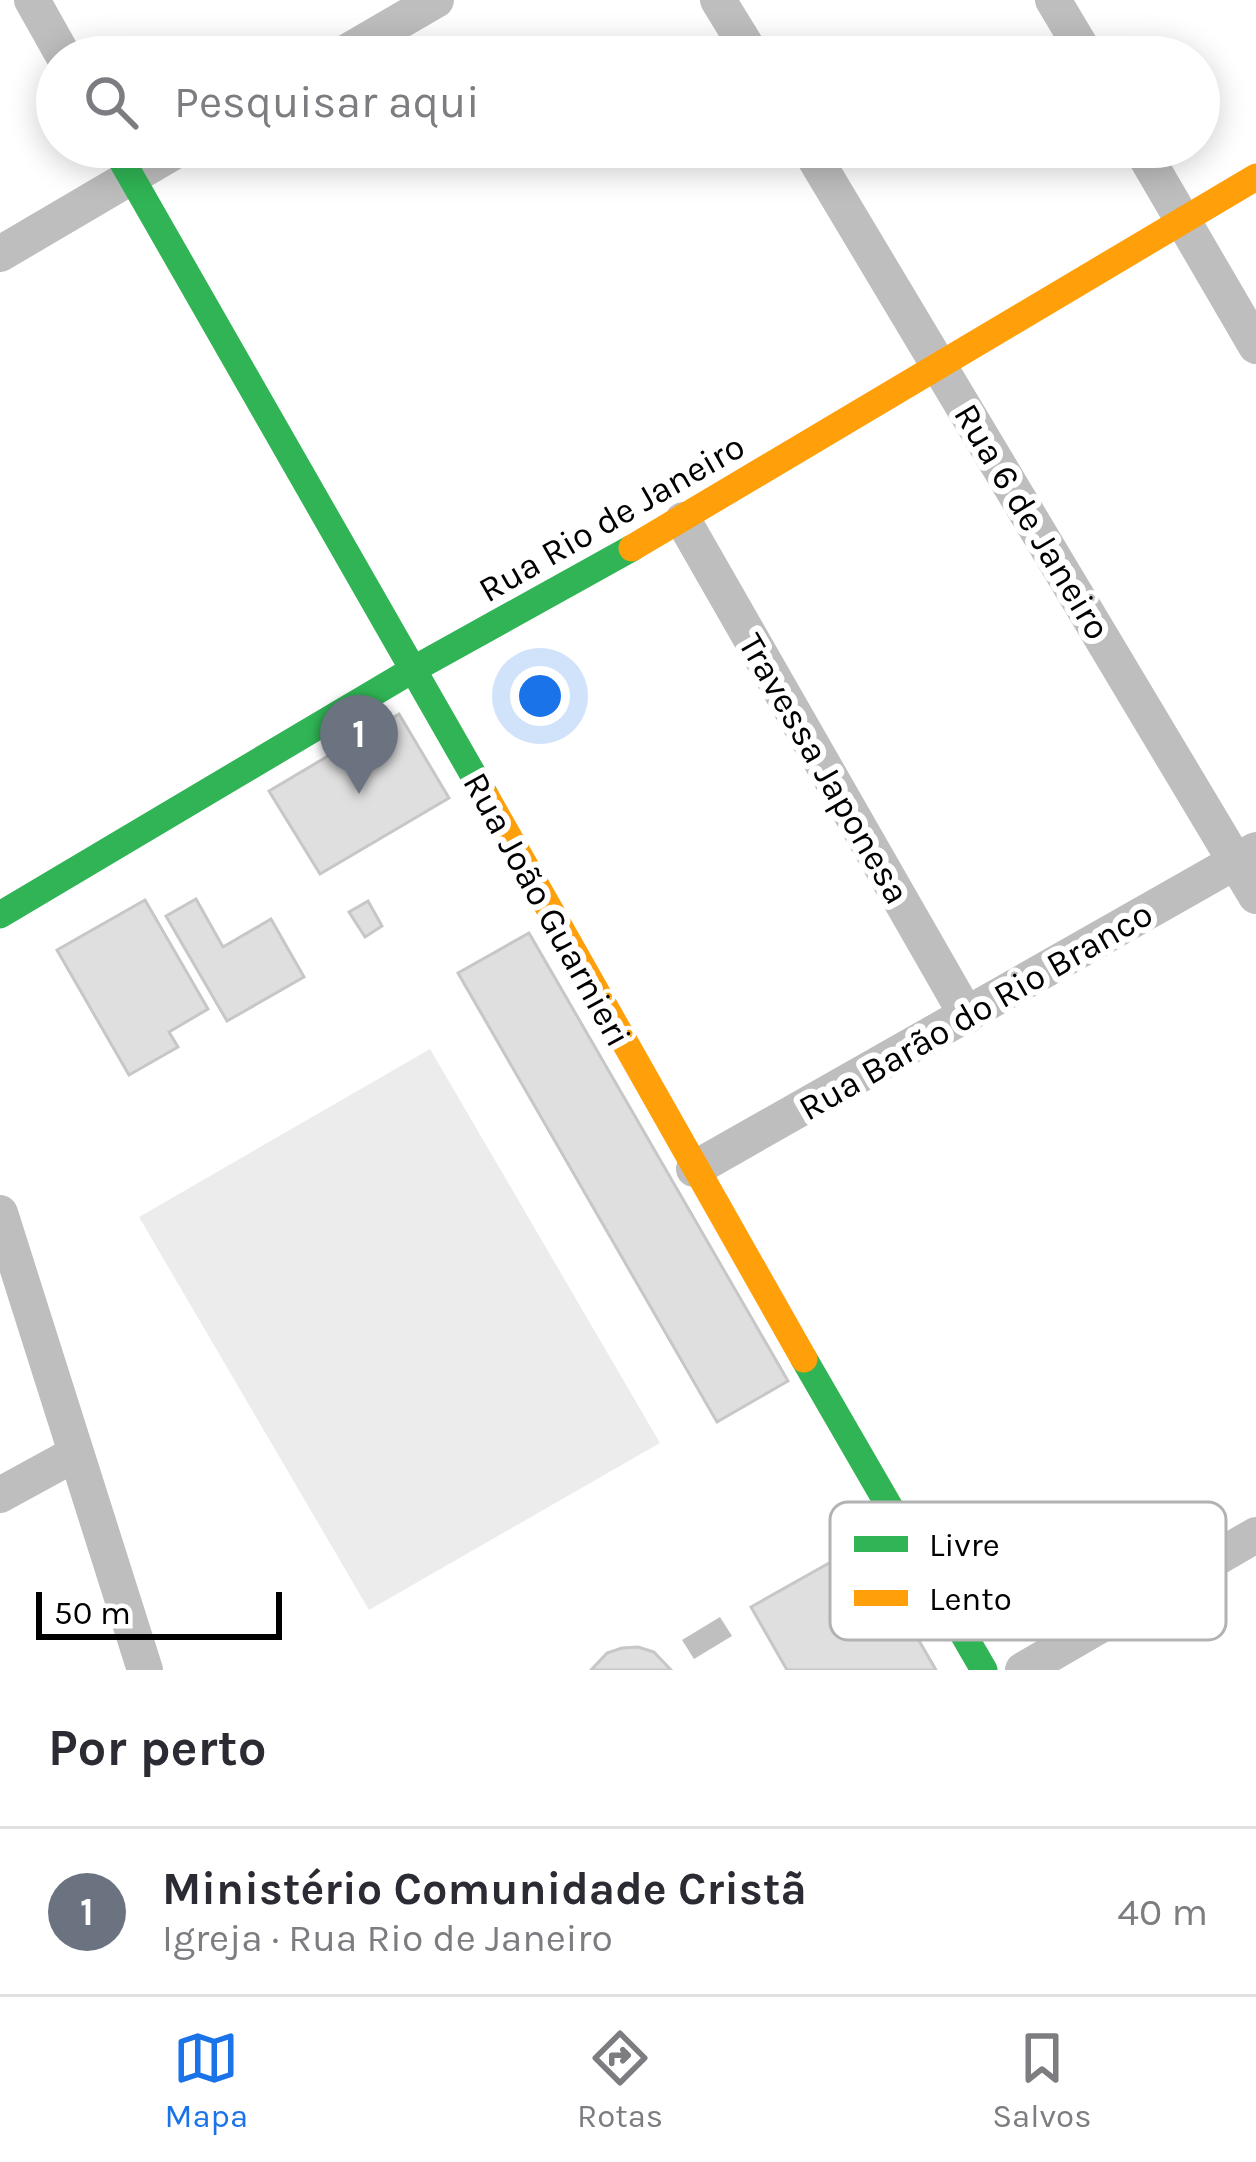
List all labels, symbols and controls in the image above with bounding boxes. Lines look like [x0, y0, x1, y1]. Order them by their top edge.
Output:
search box [36, 36, 1220, 168]
icon: search [78, 69, 144, 135]
text: Pesquisar aqui [174, 76, 480, 128]
street label: Rua 6 de Janeiro [945, 396, 1119, 647]
street label: Rua Rio de Janeiro [471, 425, 752, 611]
street label: Travessa Japonesa [730, 626, 919, 911]
your location [510, 666, 570, 726]
pin: 1 [320, 695, 398, 794]
street label: Rua João Guarnieri [454, 765, 640, 1054]
street label: Rua Barão do Rio Branco [791, 892, 1160, 1129]
legend [830, 1502, 1226, 1640]
text: Livre [929, 1526, 1000, 1564]
text: Lento [929, 1580, 1012, 1618]
scale bar [36, 1586, 282, 1639]
text: 50 m [54, 1594, 131, 1632]
text: Por perto [48, 1718, 267, 1778]
text: Ministério Comunidade Cristã [162, 1863, 807, 1915]
text: 1 [80, 1889, 94, 1935]
text: 40 m [1117, 1889, 1208, 1935]
text: Igreja · Rua Rio de Janeiro [162, 1915, 613, 1961]
tab: Mapa [164, 2025, 248, 2135]
tab: Rotas [577, 2025, 663, 2135]
tab: Salvos [992, 2025, 1092, 2135]

